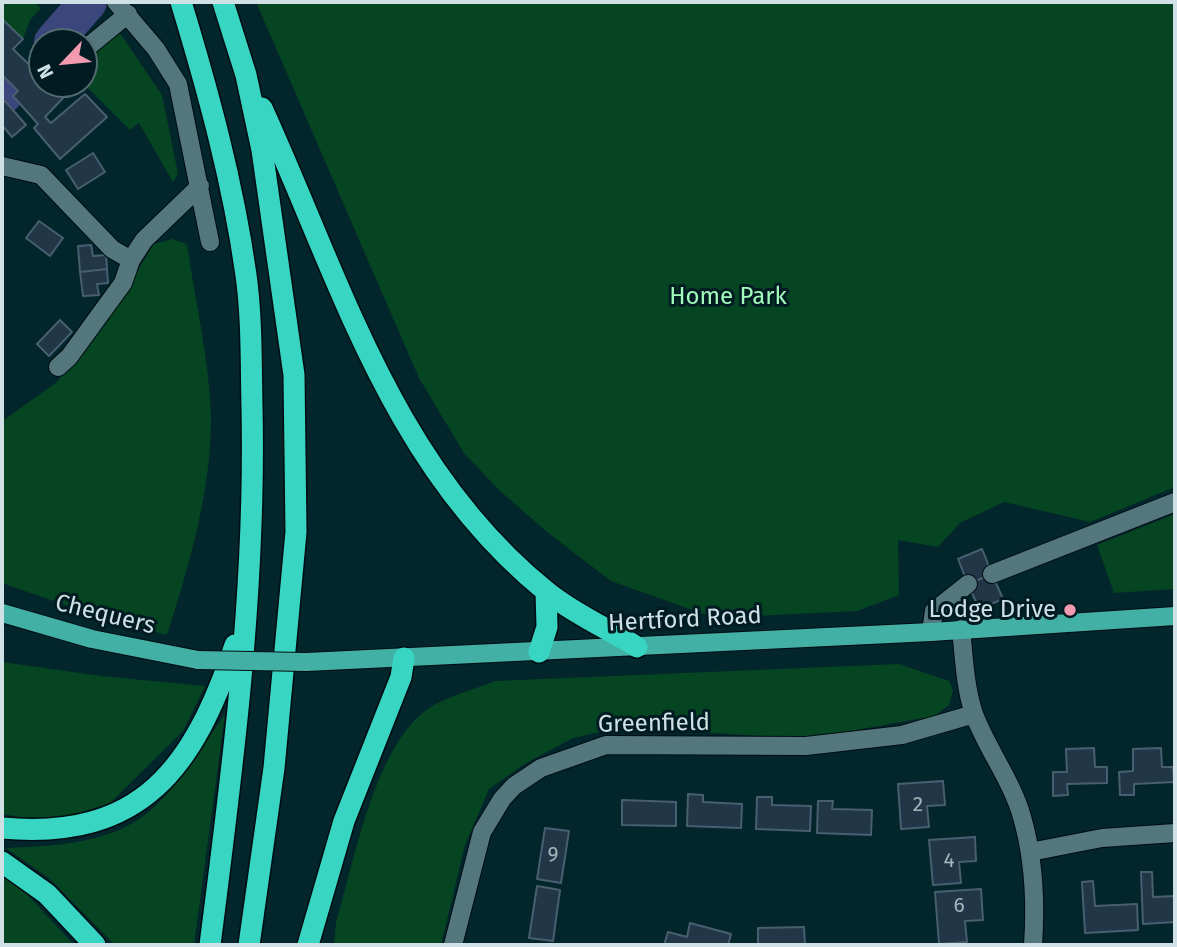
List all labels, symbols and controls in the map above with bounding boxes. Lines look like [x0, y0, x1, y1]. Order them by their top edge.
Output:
north arrow [28, 28, 98, 98]
text: N [32, 61, 59, 82]
park label: Home Park [669, 283, 787, 311]
street label: Chequers [52, 589, 158, 641]
place label: Lodge Drive [928, 596, 1056, 624]
street label: Hertford Road [607, 602, 763, 638]
marker: Lodge Drive [1062, 602, 1078, 618]
street label: Greenfield [598, 709, 710, 739]
house number: 2 [913, 792, 923, 818]
house number: 9 [547, 842, 559, 868]
house number: 4 [943, 848, 955, 874]
house number: 6 [953, 893, 965, 919]

